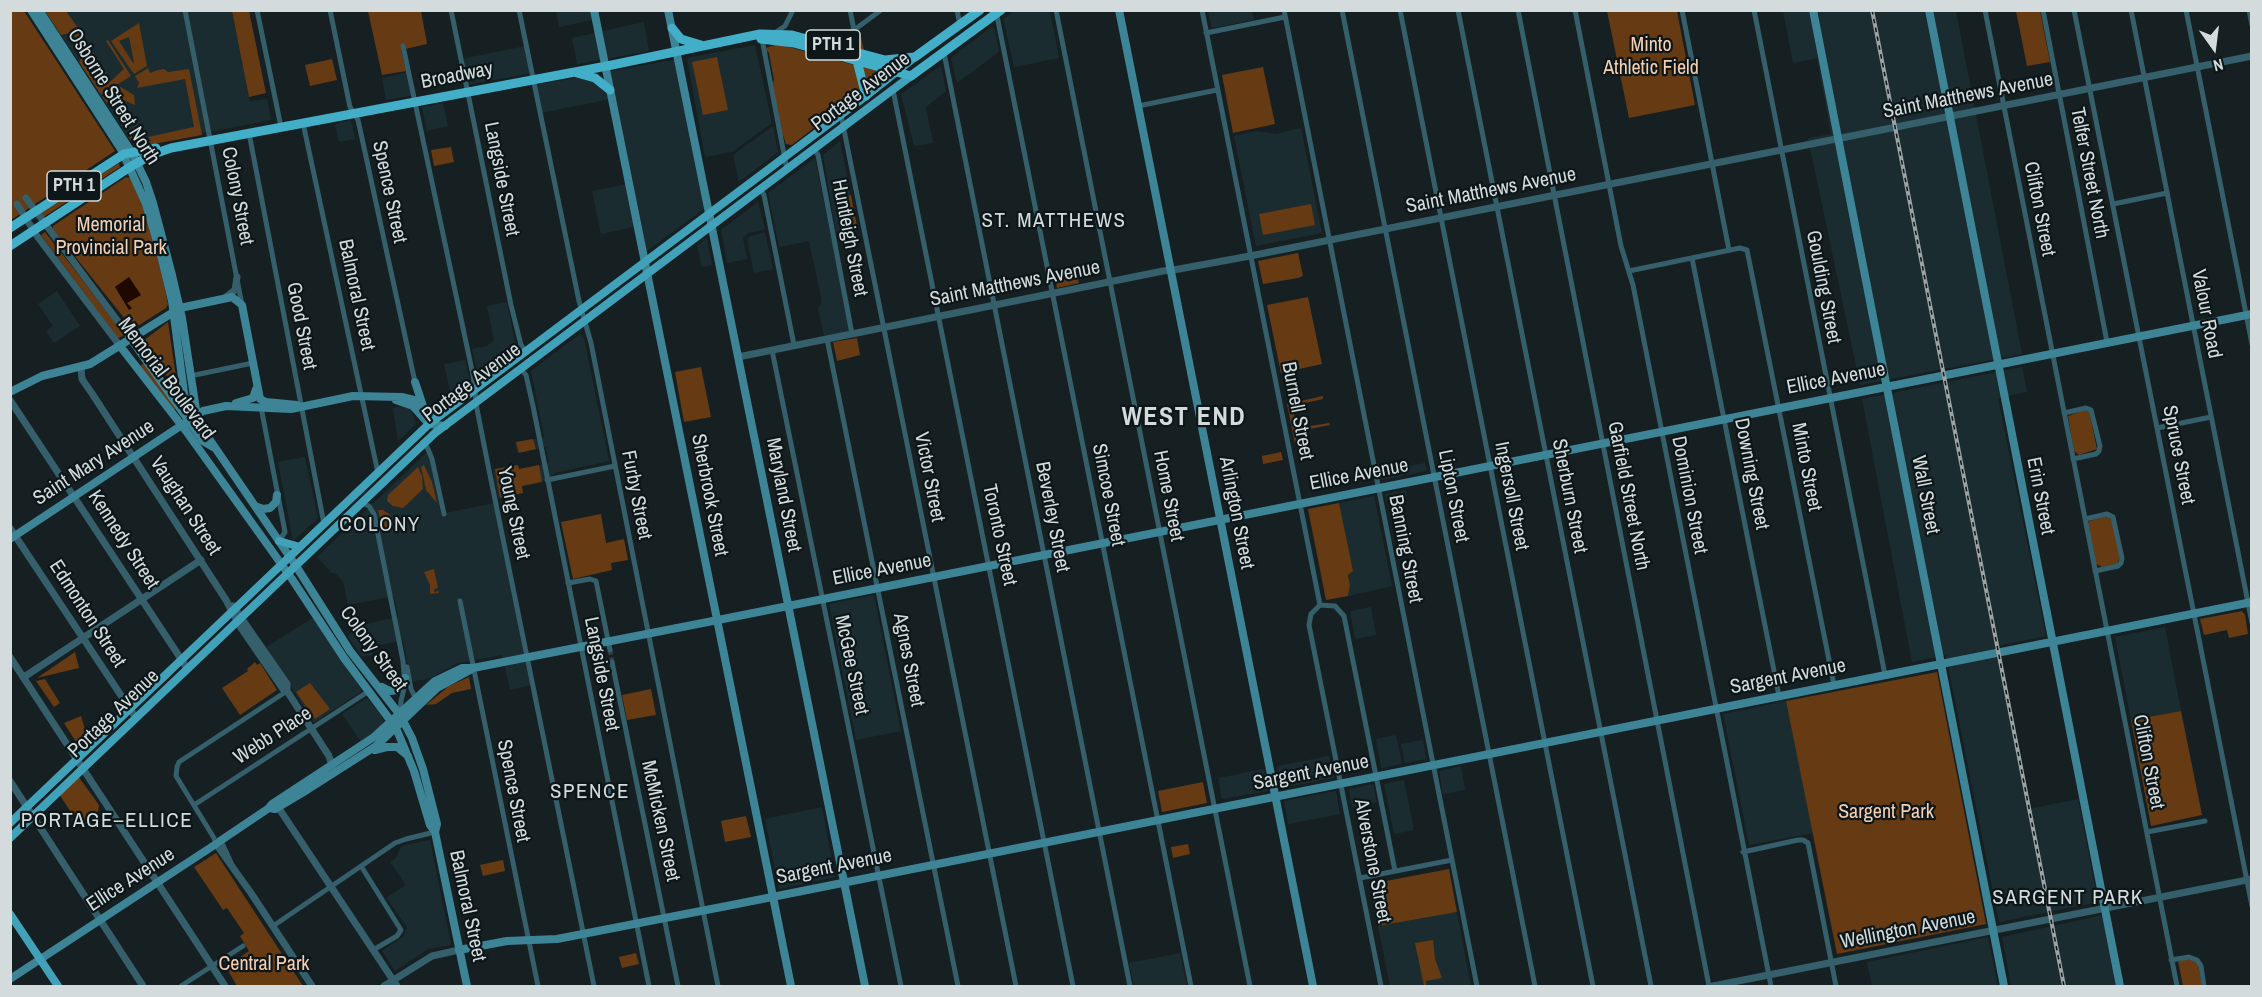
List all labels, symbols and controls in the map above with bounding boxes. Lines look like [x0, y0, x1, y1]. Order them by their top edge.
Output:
north arrow [2184, 18, 2244, 78]
street label: Osborne Street North [62, 25, 164, 169]
road number: PTH 1 [806, 30, 860, 60]
park label: Minto Athletic Field [1603, 34, 1699, 81]
street label: Portage Avenue [807, 47, 915, 137]
text: N [2211, 54, 2226, 77]
street label: Broadway [419, 57, 495, 95]
street label: Saint Matthews Avenue [1881, 68, 2055, 124]
street label: Telfer Street North [2065, 105, 2113, 241]
street label: Langside Street [478, 120, 524, 238]
street label: Spence Street [366, 139, 412, 245]
street label: Colony Street [216, 145, 258, 247]
street label: Clifton Street [2018, 160, 2060, 258]
street label: Saint Matthews Avenue [1404, 163, 1578, 219]
road number: PTH 1 [47, 171, 101, 201]
street label: Huntleigh Street [826, 178, 872, 298]
district label: ST. MATTHEWS [982, 208, 1126, 234]
park label: Memorial Provincial Park [55, 214, 167, 261]
street label: Goulding Street [1800, 228, 1846, 346]
street label: Balmoral Street [333, 237, 379, 353]
street label: Saint Matthews Avenue [928, 256, 1102, 312]
street label: Valour Road [2186, 268, 2226, 360]
street label: Good Street [281, 280, 321, 372]
street label: Memorial Boulevard [112, 313, 220, 445]
street label: Portage Avenue [418, 338, 526, 428]
street label: Ellice Avenue [1785, 358, 1887, 400]
street label: Burnell Street [1276, 360, 1318, 462]
district label: WEST END [1122, 402, 1246, 434]
street label: Spruce Street [2157, 403, 2199, 507]
street label: Saint Mary Avenue [29, 415, 159, 511]
street label: Downing Street [1728, 416, 1774, 532]
street label: Garfield Street North [1602, 419, 1654, 573]
street label: Minto Street [1786, 421, 1826, 513]
street label: Victor Street [909, 430, 949, 524]
street label: Sherbrook Street [685, 432, 733, 558]
street label: Dominion Street [1666, 434, 1712, 556]
street label: Maryland Street [760, 436, 806, 554]
street label: Sherburn Street [1546, 437, 1592, 555]
street label: Ingersoll Street [1489, 440, 1533, 552]
street label: Simcoe Street [1086, 442, 1130, 548]
street label: Furby Street [616, 448, 656, 542]
street label: Lipton Street [1432, 448, 1474, 544]
street label: Home Street [1147, 449, 1189, 543]
street label: Vaughan Street [144, 452, 226, 560]
street label: Ellice Avenue [1308, 454, 1410, 496]
street label: Wall Street [1906, 454, 1944, 536]
street label: Arlington Street [1213, 455, 1259, 571]
street label: Erin Street [2021, 455, 2059, 537]
street label: Beverley Street [1030, 460, 1074, 574]
street label: Young Street [491, 464, 535, 562]
street label: Toronto Street [977, 482, 1021, 588]
street label: Kennedy Street [82, 486, 164, 594]
street label: Banning Street [1383, 493, 1427, 605]
district label: COLONY [339, 512, 421, 538]
street label: Ellice Avenue [831, 549, 933, 591]
street label: Edmonton Street [43, 556, 131, 672]
street label: Colony Street [334, 602, 412, 696]
street label: Agnes Street [887, 611, 929, 709]
street label: McGee Street [829, 613, 873, 717]
street label: Langside Street [578, 615, 624, 733]
street label: Sargent Avenue [1728, 654, 1848, 700]
street label: Portage Avenue [63, 665, 165, 763]
street label: Webb Place [230, 702, 316, 770]
street label: Clifton Street [2127, 713, 2169, 811]
street label: Spence Street [491, 738, 535, 844]
street label: Sargent Avenue [1251, 750, 1371, 796]
street label: McMicken Street [635, 758, 685, 884]
district label: SPENCE [550, 779, 630, 805]
street label: Alverstone Street [1348, 797, 1396, 925]
park label: Sargent Park [1838, 801, 1934, 825]
district label: PORTAGE–ELLICE [21, 808, 193, 834]
street label: Ellice Avenue [83, 843, 179, 917]
street label: Sargent Avenue [774, 844, 894, 890]
street label: Balmoral Street [444, 848, 490, 964]
district label: SARGENT PARK [1992, 885, 2144, 911]
street label: Wellington Avenue [1838, 905, 1978, 955]
park label: Central Park [218, 953, 310, 977]

